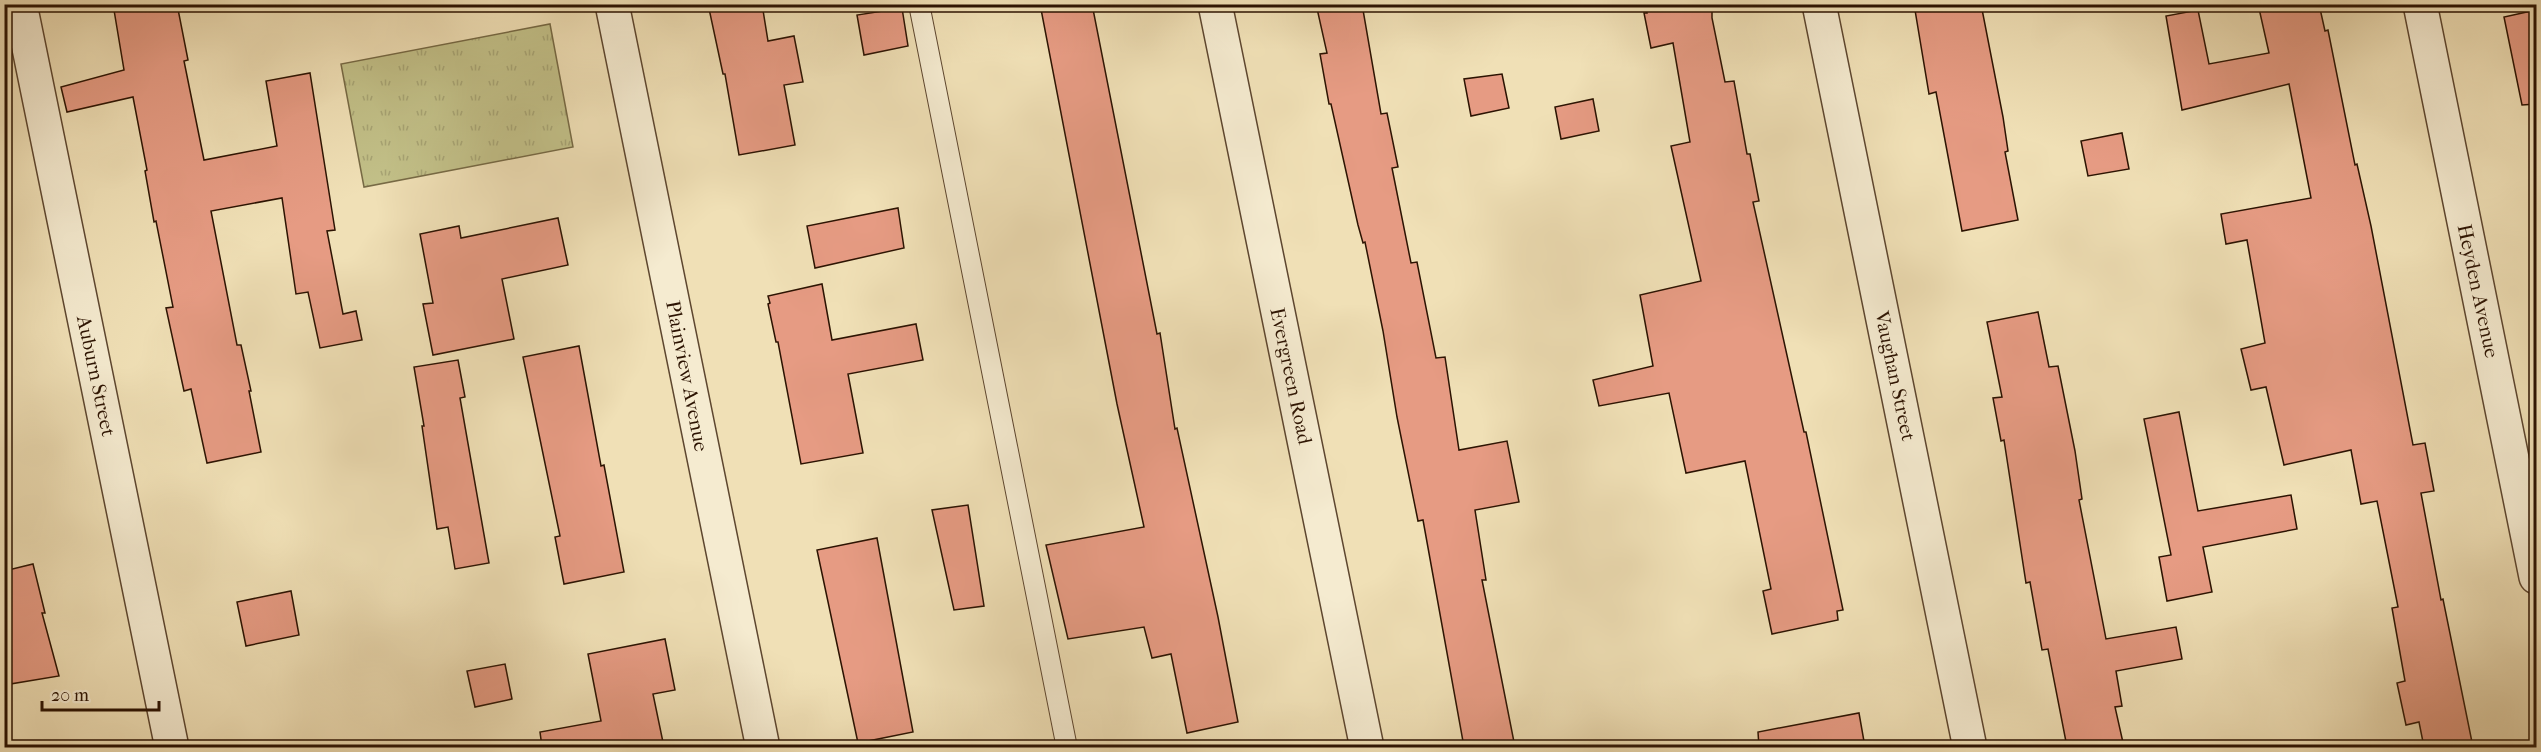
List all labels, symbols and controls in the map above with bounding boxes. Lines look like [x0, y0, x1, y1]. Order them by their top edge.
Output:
street label: Heyden Avenue [2453, 222, 2503, 360]
street label: Plainview Avenue [661, 299, 713, 454]
street label: Evergreen Road [1265, 306, 1317, 448]
street label: Vaughan Street [1870, 308, 1920, 443]
street label: Auburn Street [72, 313, 120, 438]
scale bar [42, 674, 159, 712]
text: 20 m [51, 685, 89, 706]

